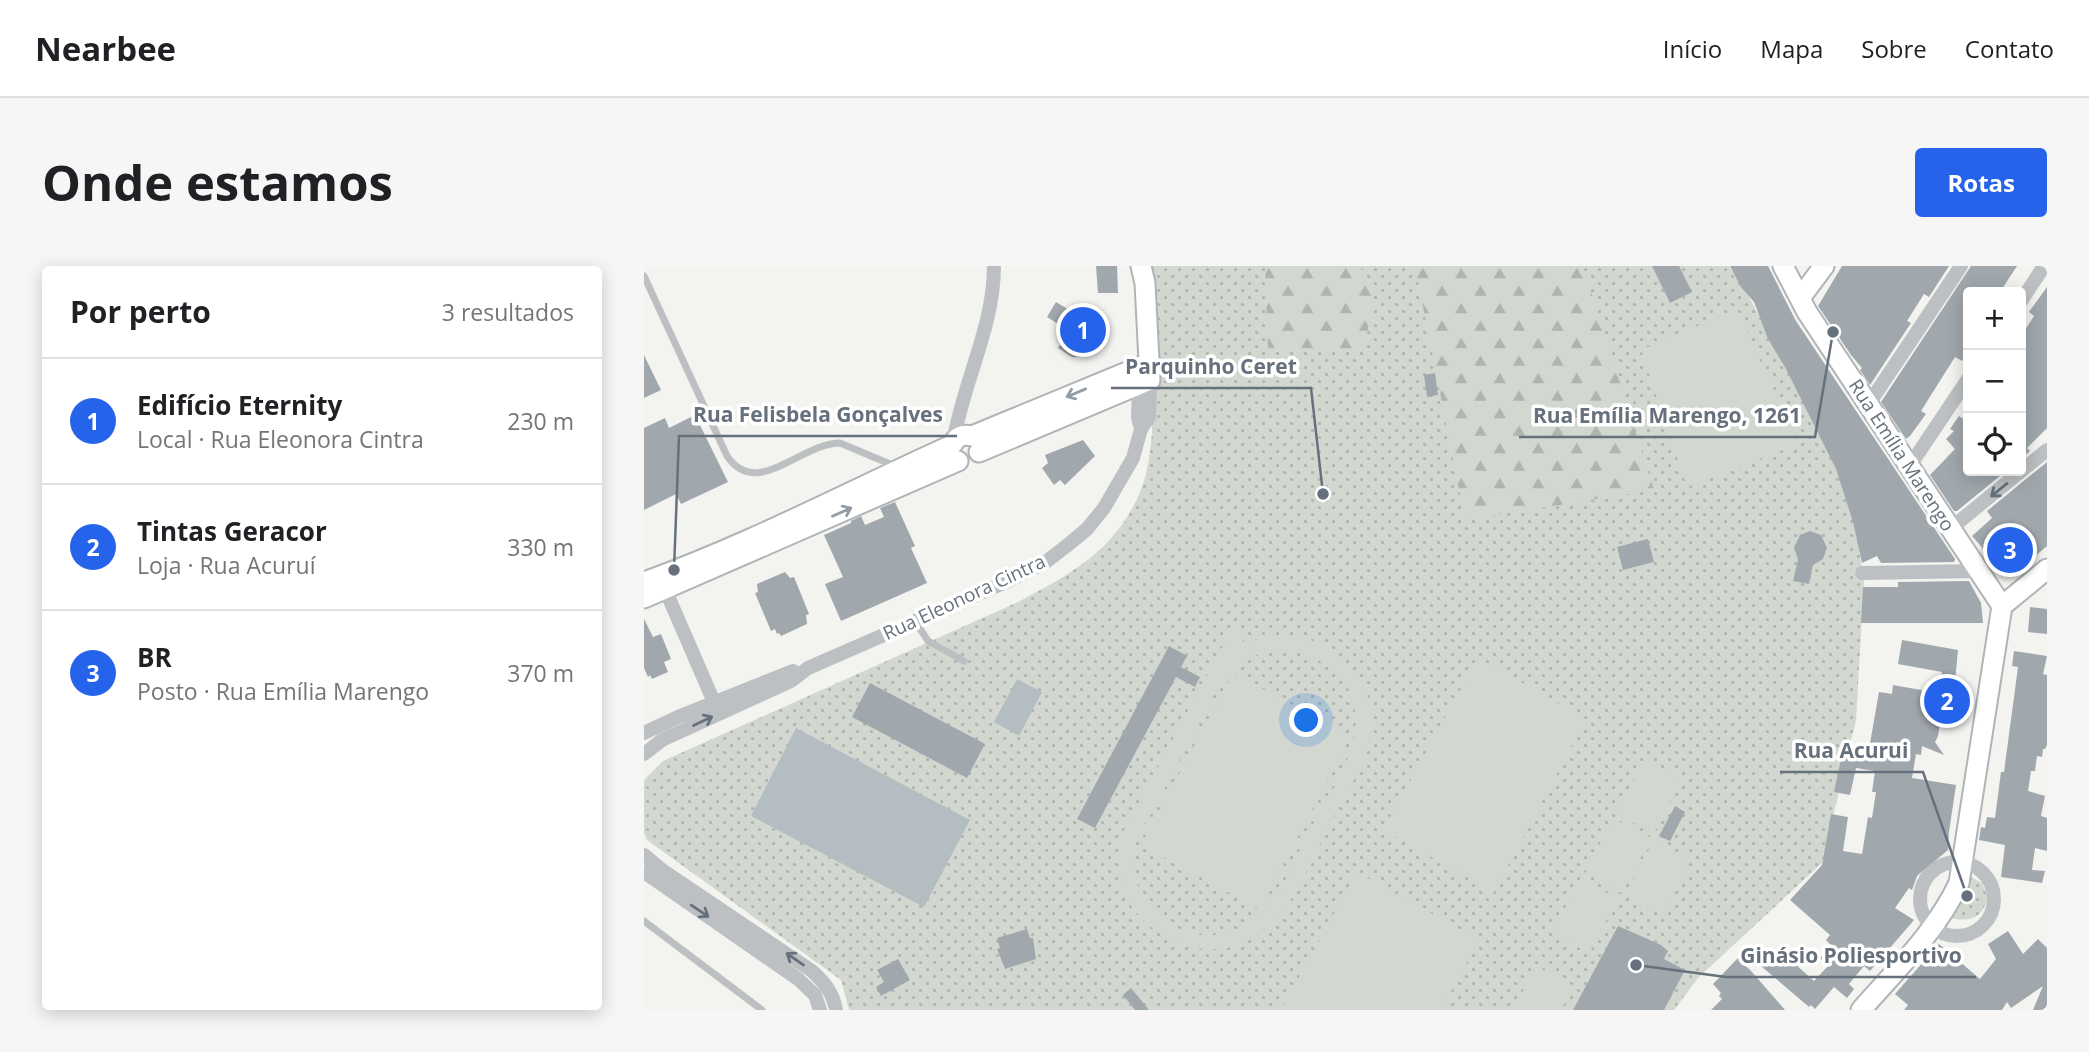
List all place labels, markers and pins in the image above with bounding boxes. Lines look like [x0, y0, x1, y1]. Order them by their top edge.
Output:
pin: 1 [1060, 304, 1106, 356]
callout: Parquinho Ceret [1111, 346, 1311, 388]
callout: Rua Felisbela Gonçalves [679, 394, 957, 436]
callout: Rua Emília Marengo, 1261 [1519, 395, 1815, 437]
pin: 3 [1987, 524, 2033, 576]
pin: 2 [1924, 675, 1970, 727]
callout: Rua Acurui [1780, 730, 1923, 772]
callout: Ginásio Poliesportivo [1726, 935, 1976, 977]

